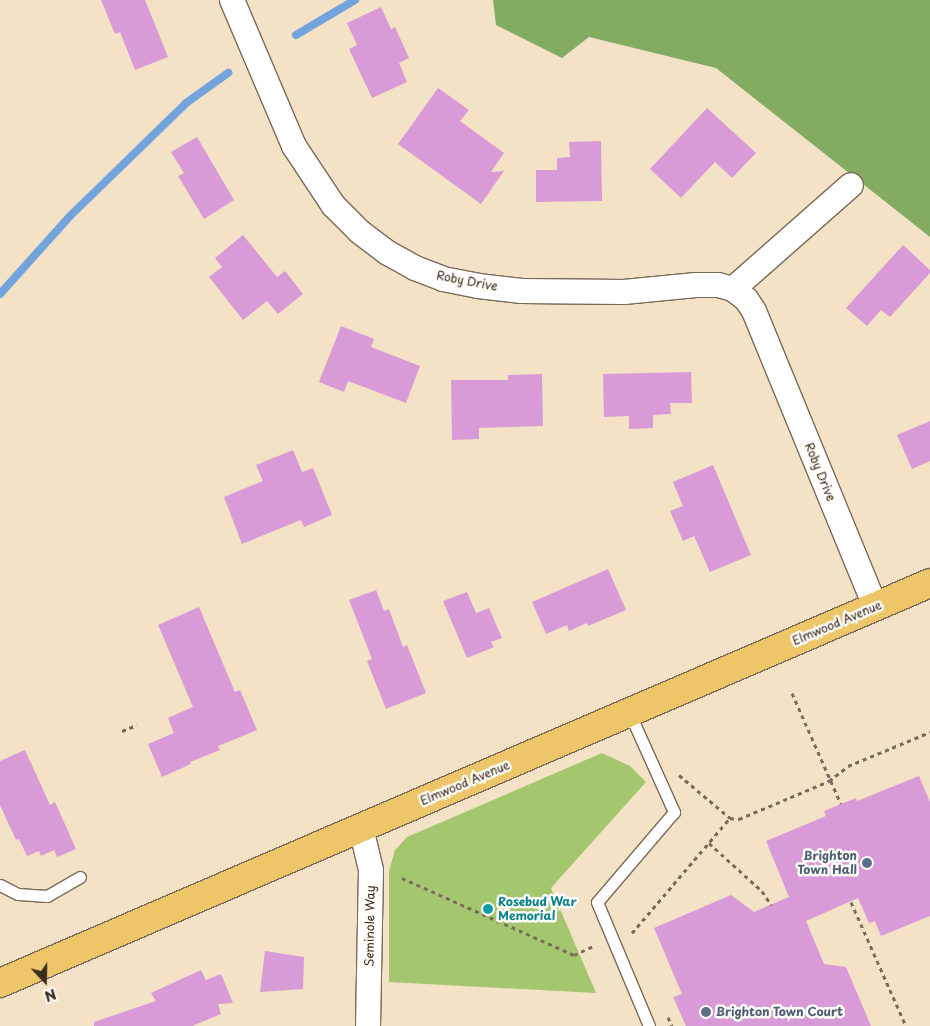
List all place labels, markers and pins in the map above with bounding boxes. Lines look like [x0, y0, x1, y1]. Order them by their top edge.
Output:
place label: Brighton Town Hall [798, 849, 857, 877]
marker: Brighton Town Hall [861, 857, 873, 869]
place label: Rosebud War Memorial [498, 895, 577, 923]
marker: Rosebud War Memorial [482, 903, 494, 915]
place label: Brighton Town Court [716, 1005, 843, 1019]
marker: Brighton Town Court [700, 1006, 712, 1018]

